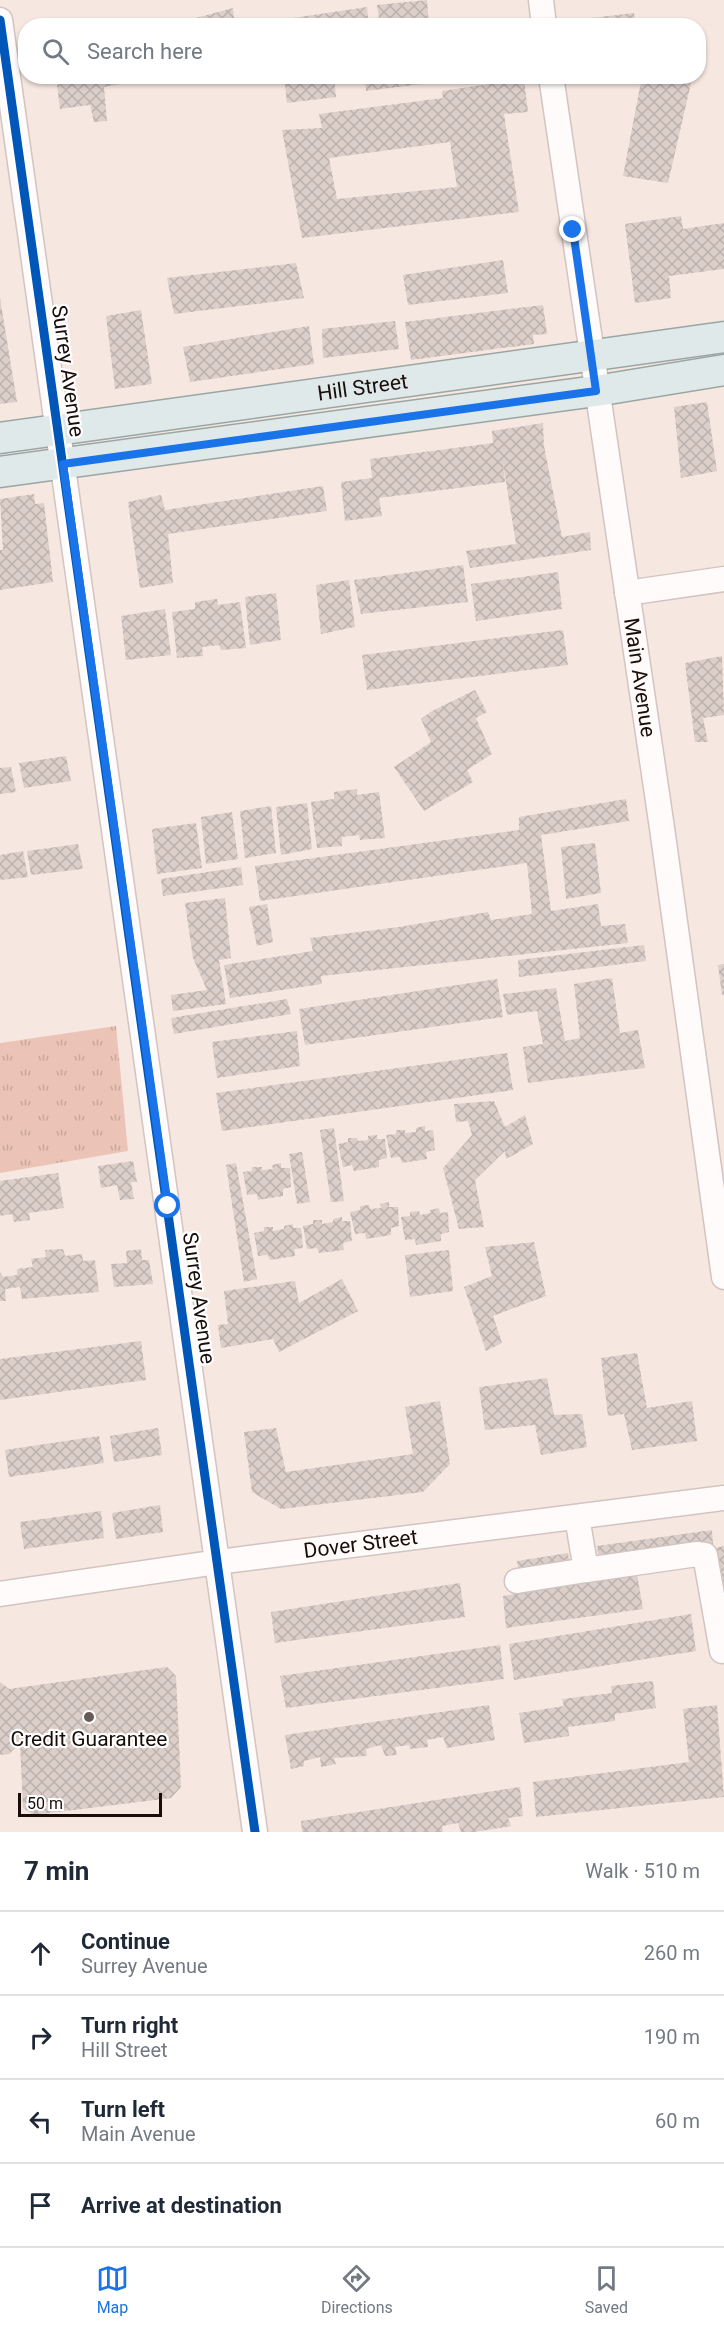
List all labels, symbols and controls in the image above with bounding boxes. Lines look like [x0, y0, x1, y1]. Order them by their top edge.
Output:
search box [18, 18, 706, 84]
icon: search [39, 35, 72, 68]
text: Search here [87, 39, 203, 64]
route end [559, 216, 585, 242]
street label: Surrey Avenue [47, 304, 89, 438]
street label: Hill Street [316, 369, 409, 406]
street label: Main Avenue [619, 616, 660, 739]
route start [154, 1192, 180, 1218]
street label: Surrey Avenue [178, 1231, 220, 1365]
street label: Dover Street [302, 1525, 419, 1563]
marker: Credit Guarantee [82, 1710, 96, 1724]
place label: Credit Guarantee [11, 1727, 167, 1751]
scale bar [18, 1790, 162, 1818]
text: 50 m [27, 1794, 63, 1813]
text: 7 min [24, 1856, 89, 1886]
text: Walk · 510 m [585, 1859, 700, 1883]
text: Continue [81, 1929, 170, 1954]
icon: ahead [24, 1937, 57, 1970]
text: 260 m [644, 1941, 700, 1965]
text: Surrey Avenue [81, 1954, 208, 1978]
text: Turn right [81, 2013, 178, 2038]
icon: right [24, 2021, 57, 2054]
text: 190 m [644, 2025, 700, 2049]
text: Hill Street [81, 2038, 168, 2062]
text: Turn left [81, 2097, 165, 2122]
icon: left [24, 2105, 57, 2138]
text: 60 m [655, 2109, 700, 2133]
text: Main Avenue [81, 2122, 196, 2146]
icon: arrive [24, 2189, 57, 2222]
text: Arrive at destination [81, 2193, 282, 2218]
tab: Map [96, 2262, 129, 2317]
tab: Directions [321, 2262, 393, 2317]
tab: Saved [585, 2262, 628, 2317]

